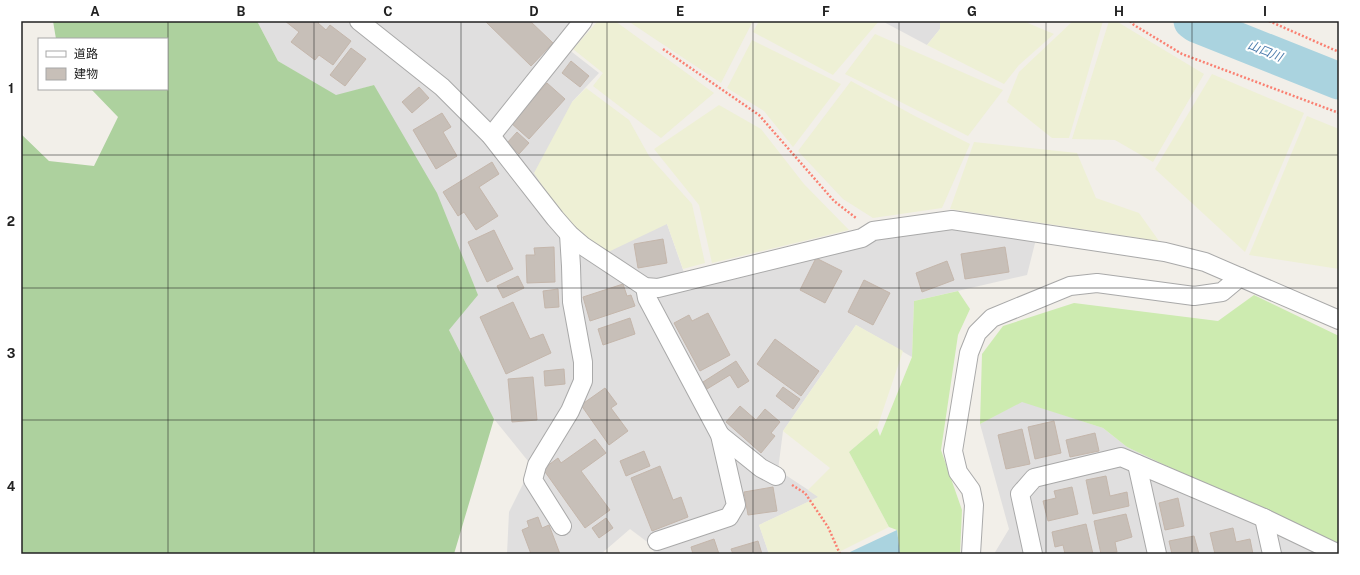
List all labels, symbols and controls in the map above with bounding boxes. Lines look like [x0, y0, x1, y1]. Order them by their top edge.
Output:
text: A [90, 4, 100, 19]
text: B [237, 4, 246, 19]
text: C [383, 4, 393, 19]
text: D [529, 4, 539, 19]
text: E [676, 4, 684, 19]
text: F [822, 4, 830, 19]
text: G [967, 4, 977, 19]
text: H [1114, 4, 1124, 19]
text: I [1263, 4, 1267, 19]
legend [38, 38, 168, 90]
water label: 山口川 [1246, 38, 1286, 65]
text: 道路 [74, 47, 98, 61]
text: 建物 [74, 67, 98, 81]
text: 1 [8, 81, 14, 96]
text: 2 [7, 214, 15, 229]
text: 3 [7, 346, 16, 361]
text: 4 [7, 479, 16, 494]

